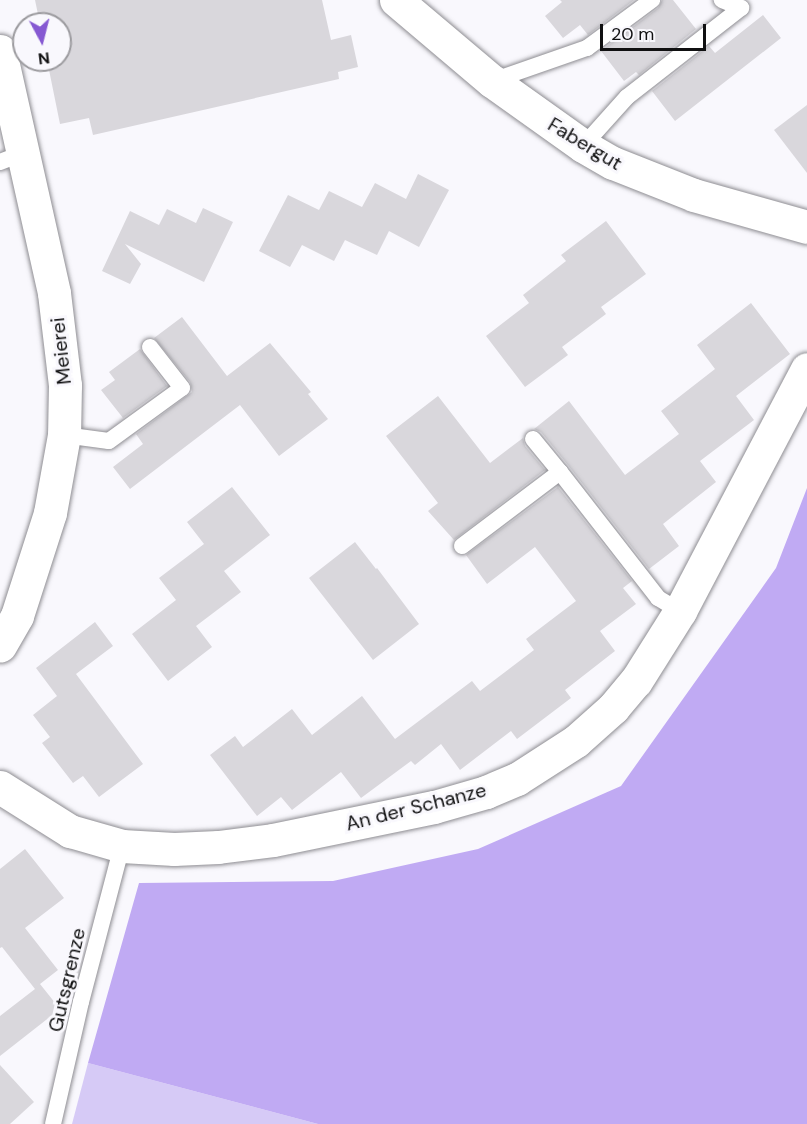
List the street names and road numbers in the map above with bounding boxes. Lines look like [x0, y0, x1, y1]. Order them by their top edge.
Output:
street label: Fabergut [544, 112, 626, 176]
street label: Meierei [46, 316, 76, 386]
street label: An der Schanze [343, 778, 489, 836]
street label: Gutsgrenze [43, 926, 91, 1034]

